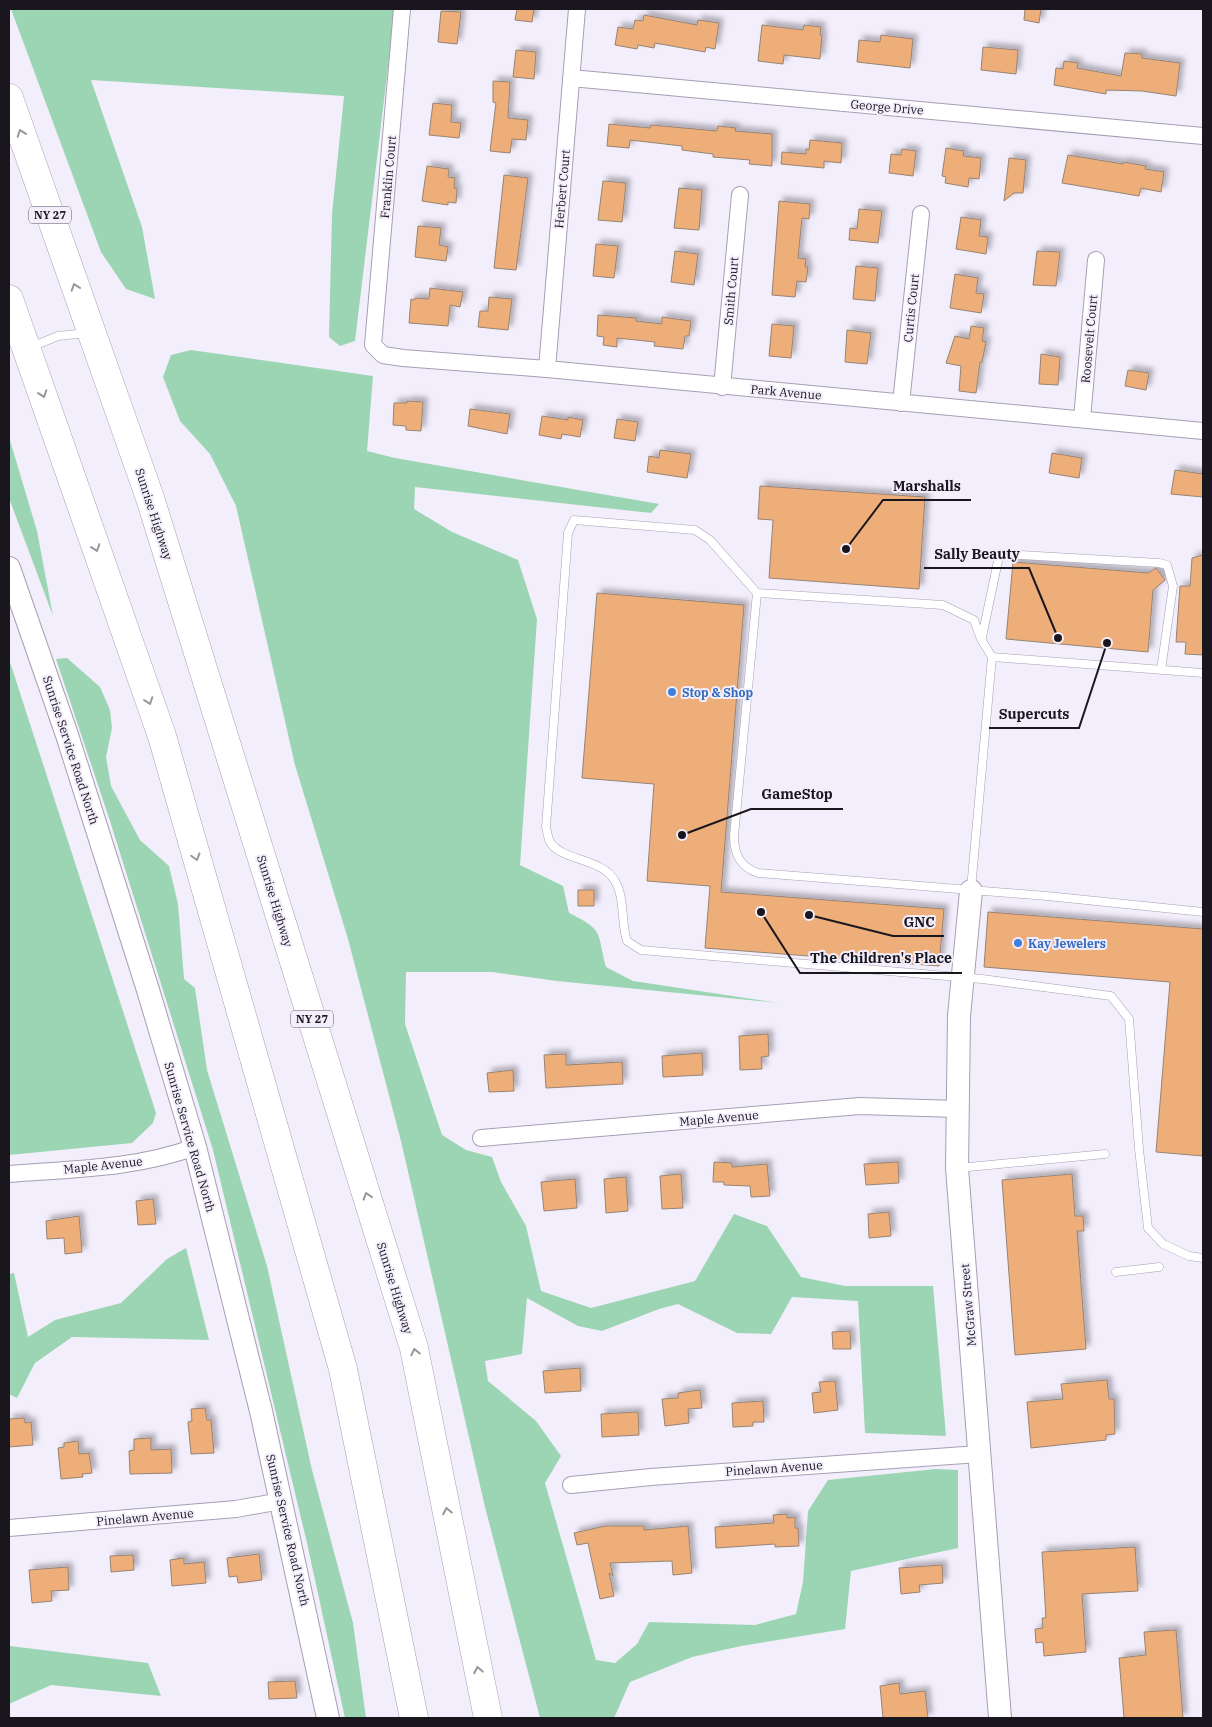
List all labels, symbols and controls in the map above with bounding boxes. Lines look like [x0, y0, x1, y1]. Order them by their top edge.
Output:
street label: George Drive [850, 96, 924, 118]
one-way arrow [17, 129, 27, 138]
street label: Franklin Court [377, 135, 399, 219]
street label: Herbert Court [551, 149, 573, 229]
road number: NY 27 [29, 206, 71, 224]
street label: Smith Court [721, 256, 741, 326]
street label: Curtis Court [900, 273, 922, 343]
one-way arrow [71, 283, 81, 291]
street label: Roosevelt Court [1078, 294, 1100, 384]
street label: Park Avenue [750, 381, 822, 403]
one-way arrow [37, 390, 47, 398]
street label: Sunrise Highway [132, 466, 176, 562]
callout: Marshalls [883, 471, 971, 500]
text: Marshalls [893, 477, 961, 495]
callout: Sally Beauty [924, 539, 1029, 568]
one-way arrow [90, 543, 100, 552]
text: Sally Beauty [934, 545, 1020, 563]
street label: Sunrise Service Road North [40, 674, 102, 827]
place label: Stop & Shop [682, 685, 753, 700]
marker: Stop & Shop [666, 686, 678, 698]
one-way arrow [144, 697, 154, 705]
callout: Supercuts [989, 699, 1079, 728]
text: Supercuts [999, 705, 1069, 723]
callout: GameStop [751, 780, 843, 809]
text: GameStop [761, 785, 833, 803]
one-way arrow [191, 852, 201, 861]
street label: Sunrise Highway [254, 853, 296, 949]
callout: GNC [893, 907, 944, 936]
text: GNC [903, 913, 935, 931]
place label: Kay Jewelers [1028, 936, 1106, 951]
marker: Kay Jewelers [1012, 937, 1024, 949]
callout: The Children's Place [800, 944, 962, 973]
text: The Children's Place [810, 949, 952, 967]
road number: NY 27 [291, 1011, 333, 1028]
street label: Sunrise Service Road North [161, 1060, 219, 1214]
street label: Maple Avenue [679, 1107, 759, 1129]
street label: Maple Avenue [63, 1153, 143, 1177]
one-way arrow [363, 1193, 373, 1201]
street label: Sunrise Highway [374, 1240, 416, 1336]
street label: McGraw Street [957, 1263, 979, 1347]
one-way arrow [410, 1347, 421, 1356]
street label: Sunrise Service Road North [263, 1453, 313, 1608]
street label: Pinelawn Avenue [725, 1457, 823, 1479]
street label: Pinelawn Avenue [96, 1505, 194, 1529]
one-way arrow [442, 1507, 452, 1515]
one-way arrow [474, 1666, 484, 1675]

